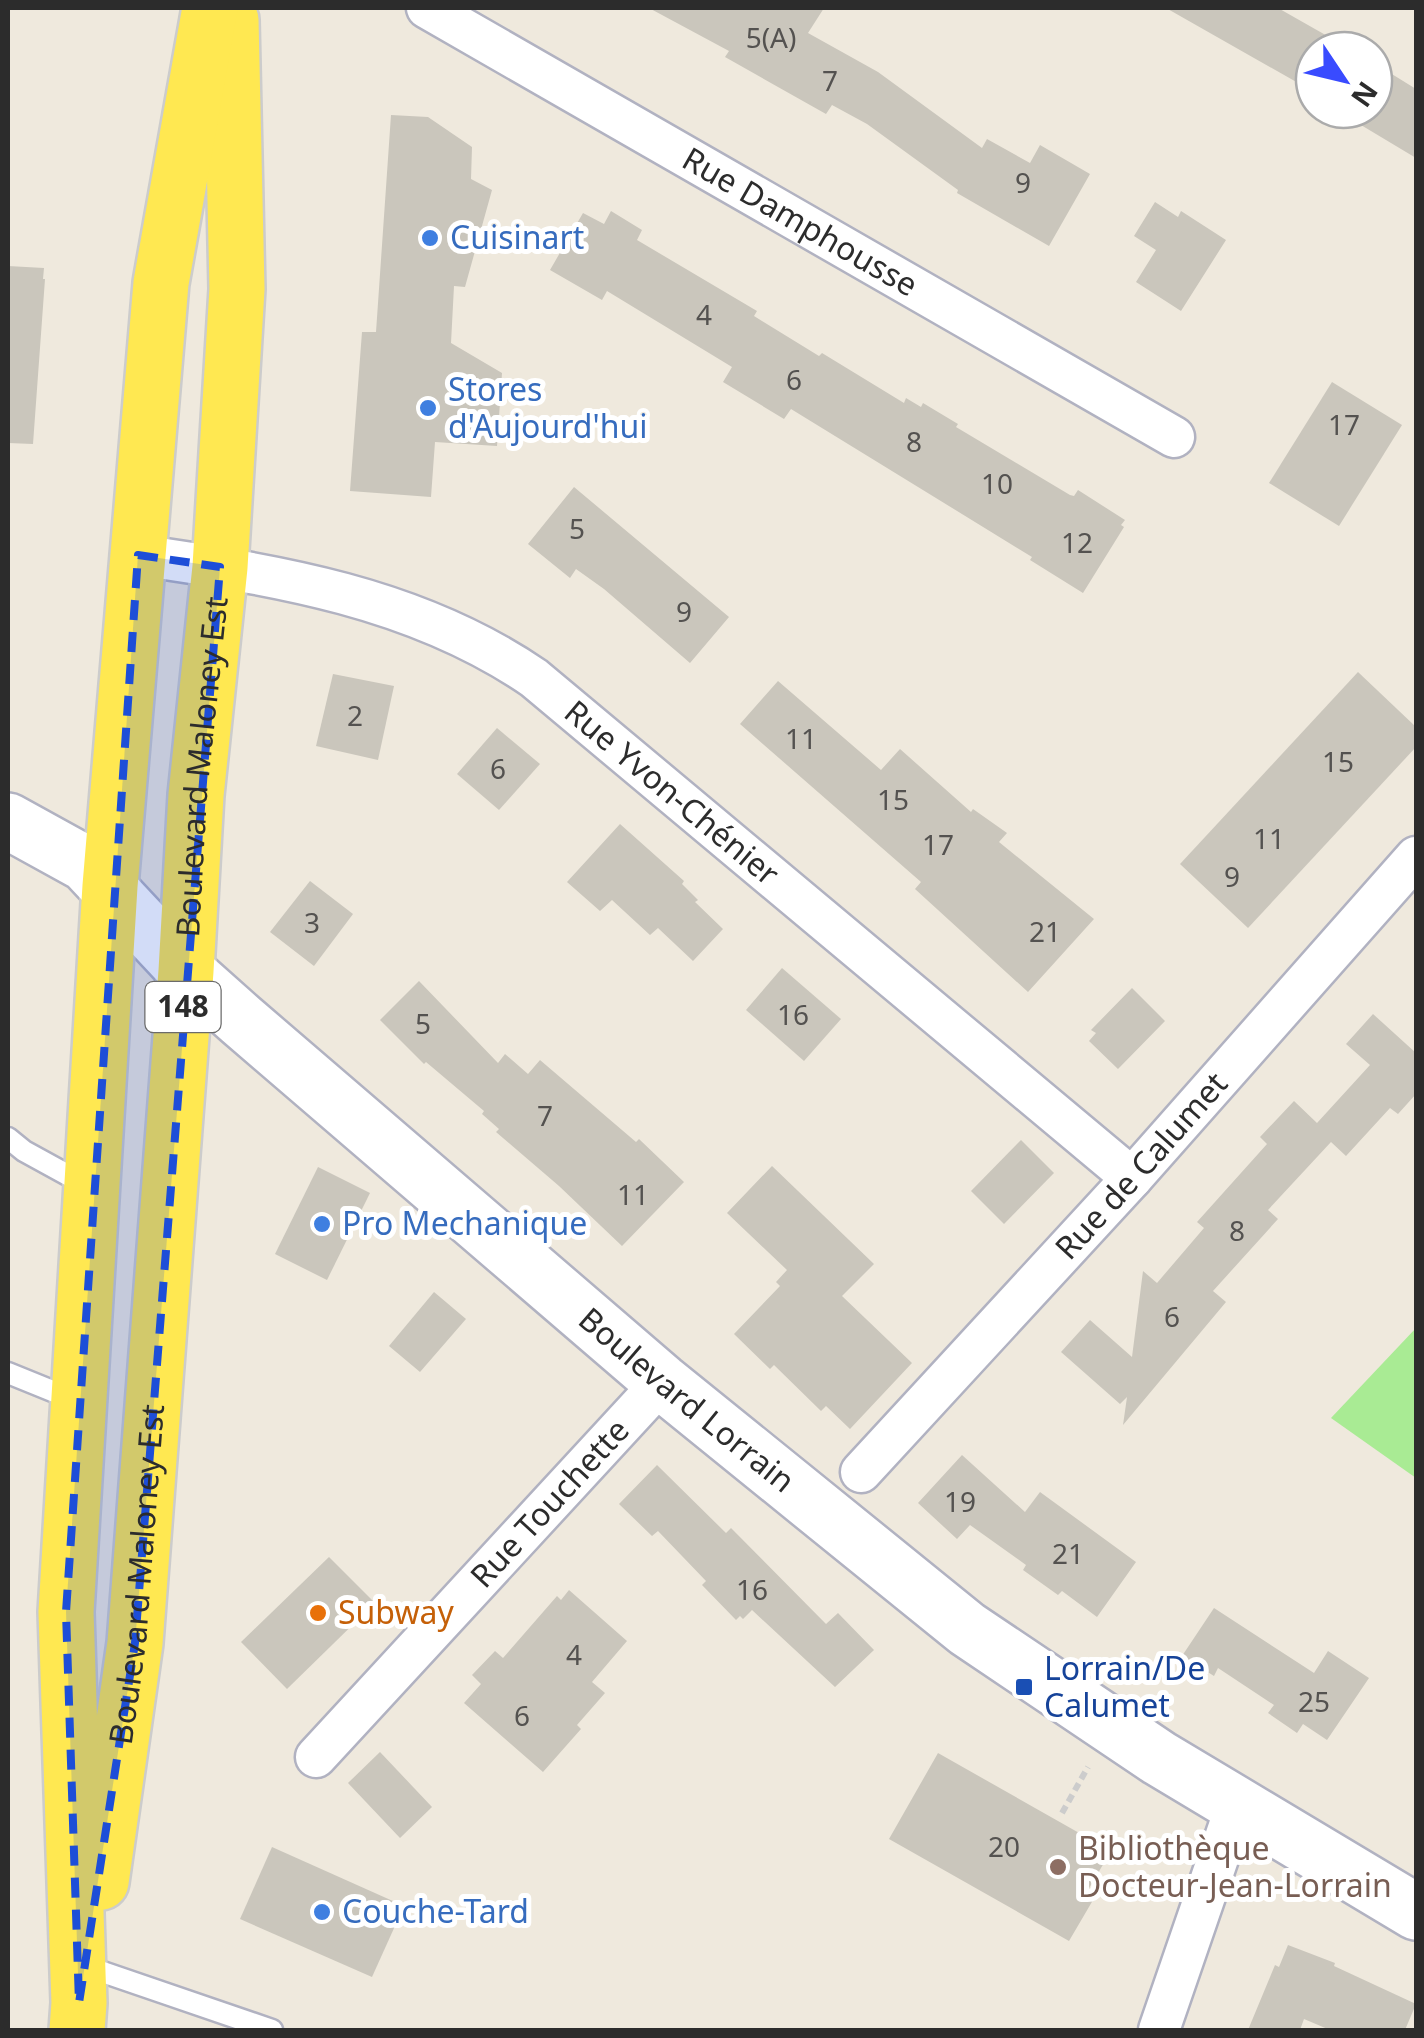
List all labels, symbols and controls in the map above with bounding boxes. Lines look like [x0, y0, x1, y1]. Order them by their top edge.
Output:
house number: 5(A) [746, 18, 796, 56]
north arrow [1294, 30, 1394, 130]
house number: 7 [822, 61, 838, 99]
text: N [1343, 75, 1387, 115]
street label: Rue Damphousse [675, 136, 926, 305]
house number: 9 [1015, 163, 1031, 201]
place label: Cuisinart [450, 215, 584, 258]
marker: Cuisinart [419, 227, 441, 249]
house number: 4 [696, 295, 712, 333]
house number: 6 [786, 360, 802, 398]
place label: Stores d'Aujourd'hui [448, 367, 648, 447]
marker: Stores d'Aujourd'hui [417, 397, 439, 419]
house number: 17 [1328, 405, 1360, 443]
house number: 8 [906, 422, 922, 460]
house number: 10 [981, 464, 1013, 502]
house number: 5 [569, 509, 585, 547]
house number: 12 [1061, 523, 1093, 561]
house number: 9 [676, 592, 692, 630]
street label: Boulevard Maloney Est [165, 594, 237, 938]
street label: Rue Yvon-Chénier [556, 690, 789, 894]
house number: 2 [347, 696, 363, 734]
house number: 11 [785, 719, 817, 757]
house number: 15 [1322, 742, 1354, 780]
house number: 6 [490, 749, 506, 787]
house number: 15 [877, 780, 909, 818]
house number: 11 [1253, 819, 1285, 857]
house number: 17 [922, 825, 954, 863]
house number: 9 [1224, 857, 1240, 895]
house number: 3 [304, 903, 320, 941]
house number: 21 [1029, 912, 1061, 950]
road number: 148 [146, 982, 220, 1032]
house number: 16 [777, 995, 809, 1033]
house number: 5 [415, 1004, 431, 1042]
street label: Rue de Calumet [1045, 1062, 1236, 1268]
house number: 7 [537, 1096, 553, 1134]
house number: 11 [617, 1175, 649, 1213]
place label: Pro Mechanique [342, 1201, 587, 1244]
house number: 8 [1229, 1211, 1245, 1249]
marker: Pro Mechanique [311, 1213, 333, 1235]
street label: Boulevard Lorrain [570, 1297, 805, 1501]
house number: 6 [1164, 1297, 1180, 1335]
street label: Boulevard Maloney Est [98, 1403, 173, 1747]
street label: Rue Touchette [460, 1409, 638, 1596]
house number: 19 [944, 1482, 976, 1520]
house number: 21 [1052, 1534, 1084, 1572]
house number: 16 [736, 1570, 768, 1608]
place label: Subway [338, 1590, 454, 1633]
marker: Subway [307, 1602, 329, 1624]
house number: 4 [566, 1635, 582, 1673]
place label: Lorrain/De Calumet [1044, 1646, 1205, 1726]
marker: Lorrain/De Calumet [1013, 1676, 1035, 1698]
house number: 25 [1298, 1682, 1330, 1720]
house number: 6 [514, 1696, 530, 1734]
place label: Bibliothèque Docteur-Jean-Lorrain [1078, 1826, 1392, 1906]
house number: 20 [988, 1827, 1020, 1865]
marker: Bibliothèque Docteur-Jean-Lorrain [1047, 1856, 1069, 1878]
place label: Couche-Tard [342, 1889, 529, 1932]
marker: Couche-Tard [311, 1901, 333, 1923]

